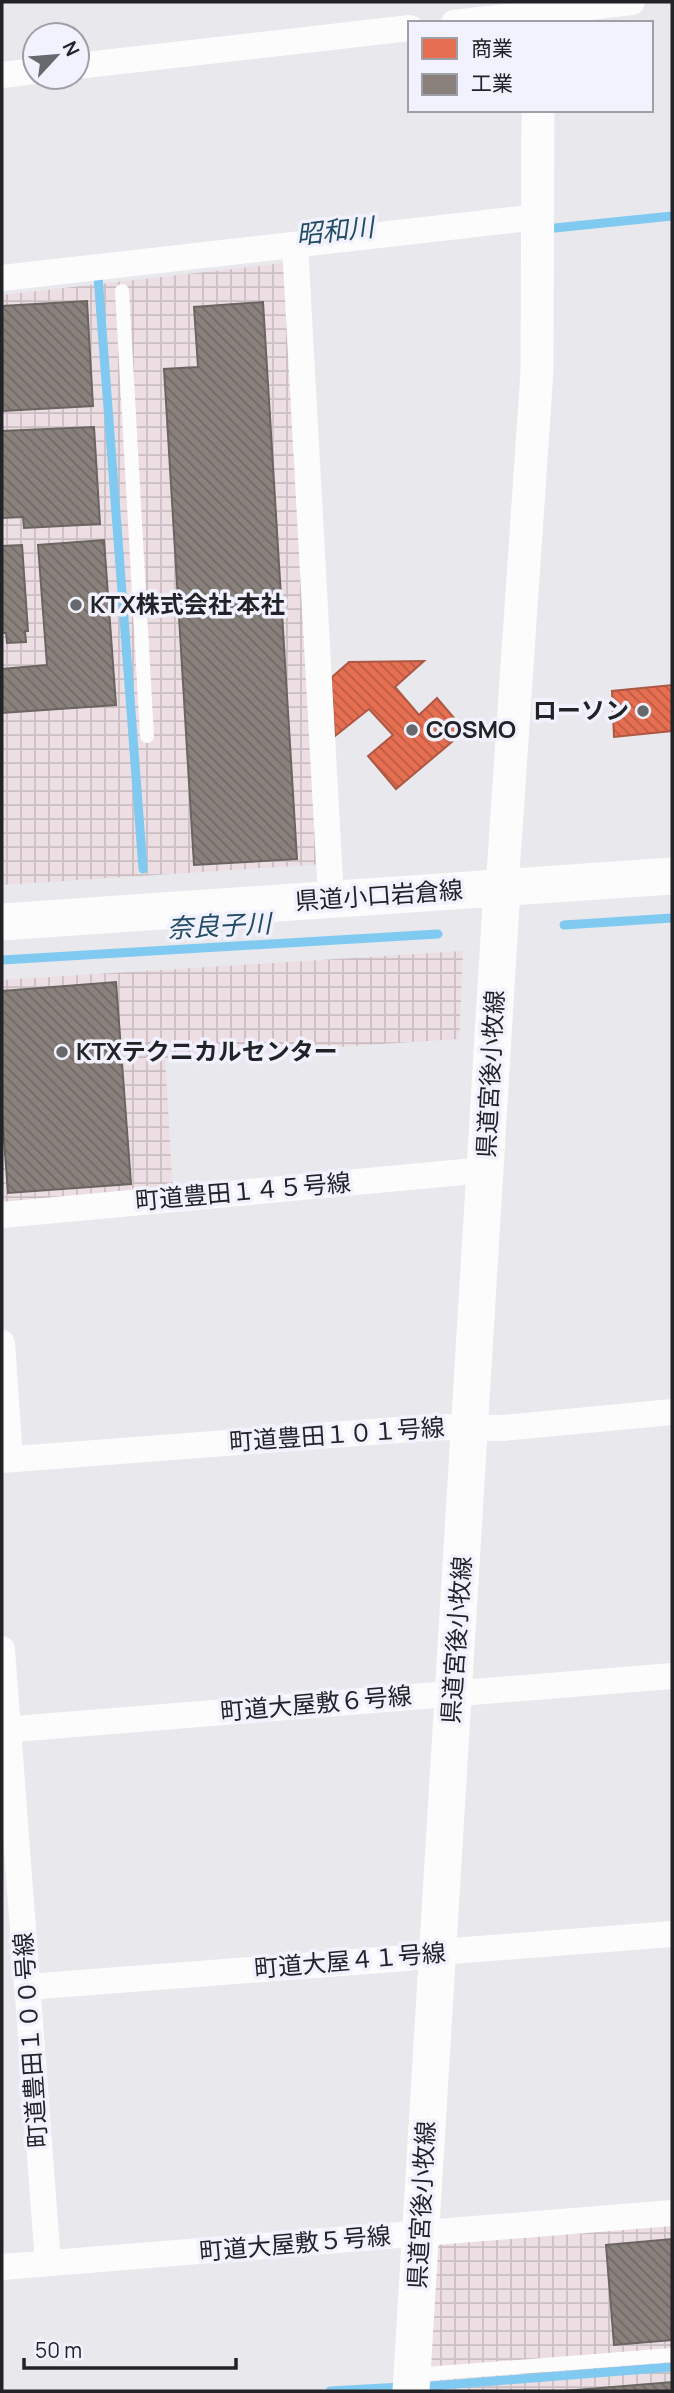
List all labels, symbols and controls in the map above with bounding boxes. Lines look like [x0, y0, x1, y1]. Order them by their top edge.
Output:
north arrow [21, 21, 91, 91]
legend [408, 21, 653, 112]
text: 商業 [471, 34, 513, 62]
text: N [57, 37, 86, 60]
text: 工業 [471, 69, 513, 97]
water label: 昭和川 [294, 208, 379, 252]
place label: KTX株式会社 本社 [90, 587, 285, 620]
marker: KTX株式会社 本社 [68, 597, 84, 613]
place label: ローソン [533, 693, 629, 726]
marker: ローソン [635, 703, 651, 719]
place label: COSMO [426, 712, 516, 745]
marker: COSMO [404, 722, 420, 738]
street label: 県道小口岩倉線 [294, 872, 464, 917]
water label: 奈良子川 [166, 904, 275, 946]
street label: 県道宮後小牧線 [469, 989, 510, 1159]
place label: KTXテクニカルセンター [76, 1034, 338, 1067]
marker: KTXテクニカルセンター [54, 1044, 70, 1060]
street label: 町道豊田１４５号線 [134, 1165, 352, 1216]
street label: 町道豊田１０１号線 [228, 1410, 446, 1457]
street label: 県道宮後小牧線 [433, 1555, 478, 1725]
street label: 町道大屋敷６号線 [219, 1678, 413, 1727]
street label: 町道豊田１００号線 [6, 1931, 53, 2149]
street label: 町道大屋４１号線 [253, 1935, 447, 1984]
street label: 県道宮後小牧線 [400, 2120, 441, 2290]
street label: 町道大屋敷５号線 [198, 2218, 392, 2267]
scale bar [24, 2326, 236, 2370]
text: 50 m [35, 2336, 82, 2364]

